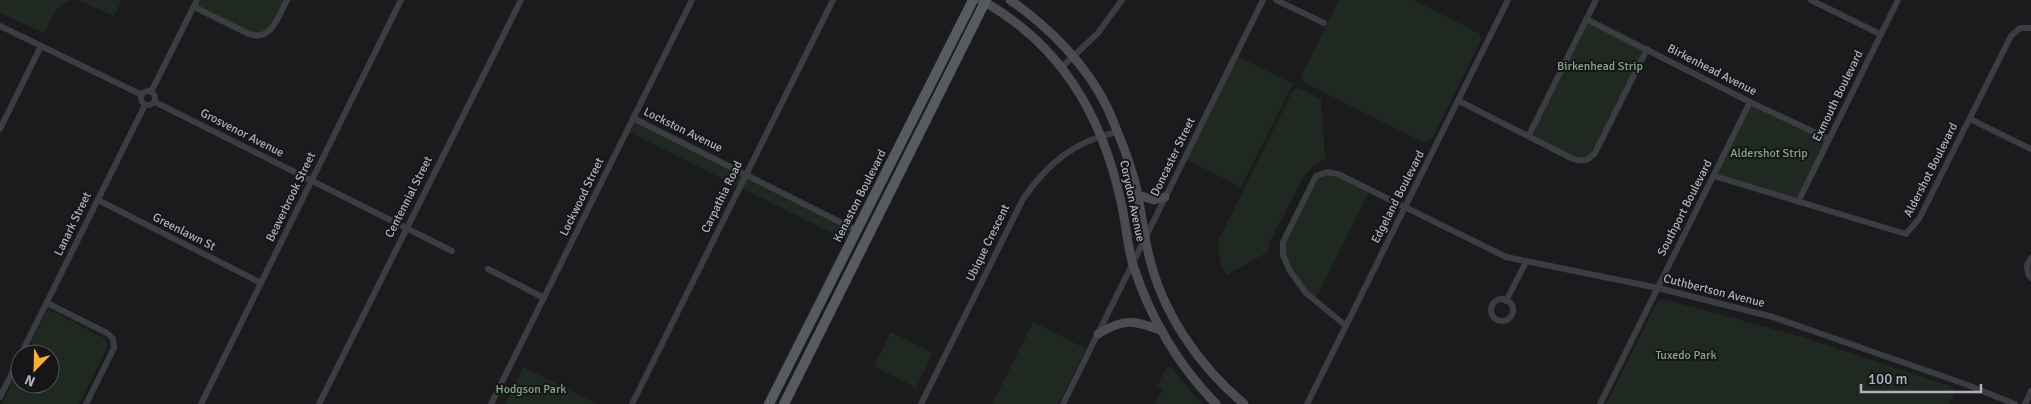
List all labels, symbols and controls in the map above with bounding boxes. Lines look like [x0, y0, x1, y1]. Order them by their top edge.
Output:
street label: Birkenhead Avenue [1665, 41, 1759, 99]
street label: Exmouth Boulevard [1809, 48, 1867, 144]
park label: Birkenhead Strip [1557, 59, 1643, 74]
street label: Lockston Avenue [641, 104, 725, 156]
street label: Grosvenor Avenue [198, 105, 286, 161]
street label: Doncaster Street [1147, 115, 1199, 199]
street label: Aldershot Boulevard [1901, 120, 1961, 220]
park label: Aldershot Strip [1730, 146, 1808, 161]
street label: Kenaston Boulevard [830, 147, 890, 245]
street label: Edgeland Boulevard [1368, 148, 1428, 246]
street label: Beaverbrook Street [263, 150, 319, 244]
street label: Centennial Street [382, 154, 436, 240]
street label: Lockwood Street [557, 155, 607, 239]
street label: Southport Boulevard [1654, 157, 1716, 259]
street label: Carpathia Road [698, 158, 746, 236]
street label: Corydon Avenue [1116, 159, 1148, 243]
street label: Lanark Street [51, 190, 95, 258]
street label: Ubique Crescent [963, 202, 1013, 284]
street label: Greenlawn St [150, 210, 218, 254]
street label: Cuthbertson Avenue [1662, 271, 1766, 311]
north arrow [10, 344, 60, 394]
park label: Tuxedo Park [1655, 348, 1717, 363]
scale bar [1861, 362, 1981, 394]
text: 100 m [1868, 370, 1908, 388]
text: N [22, 371, 38, 390]
park label: Hodgson Park [496, 382, 566, 397]

